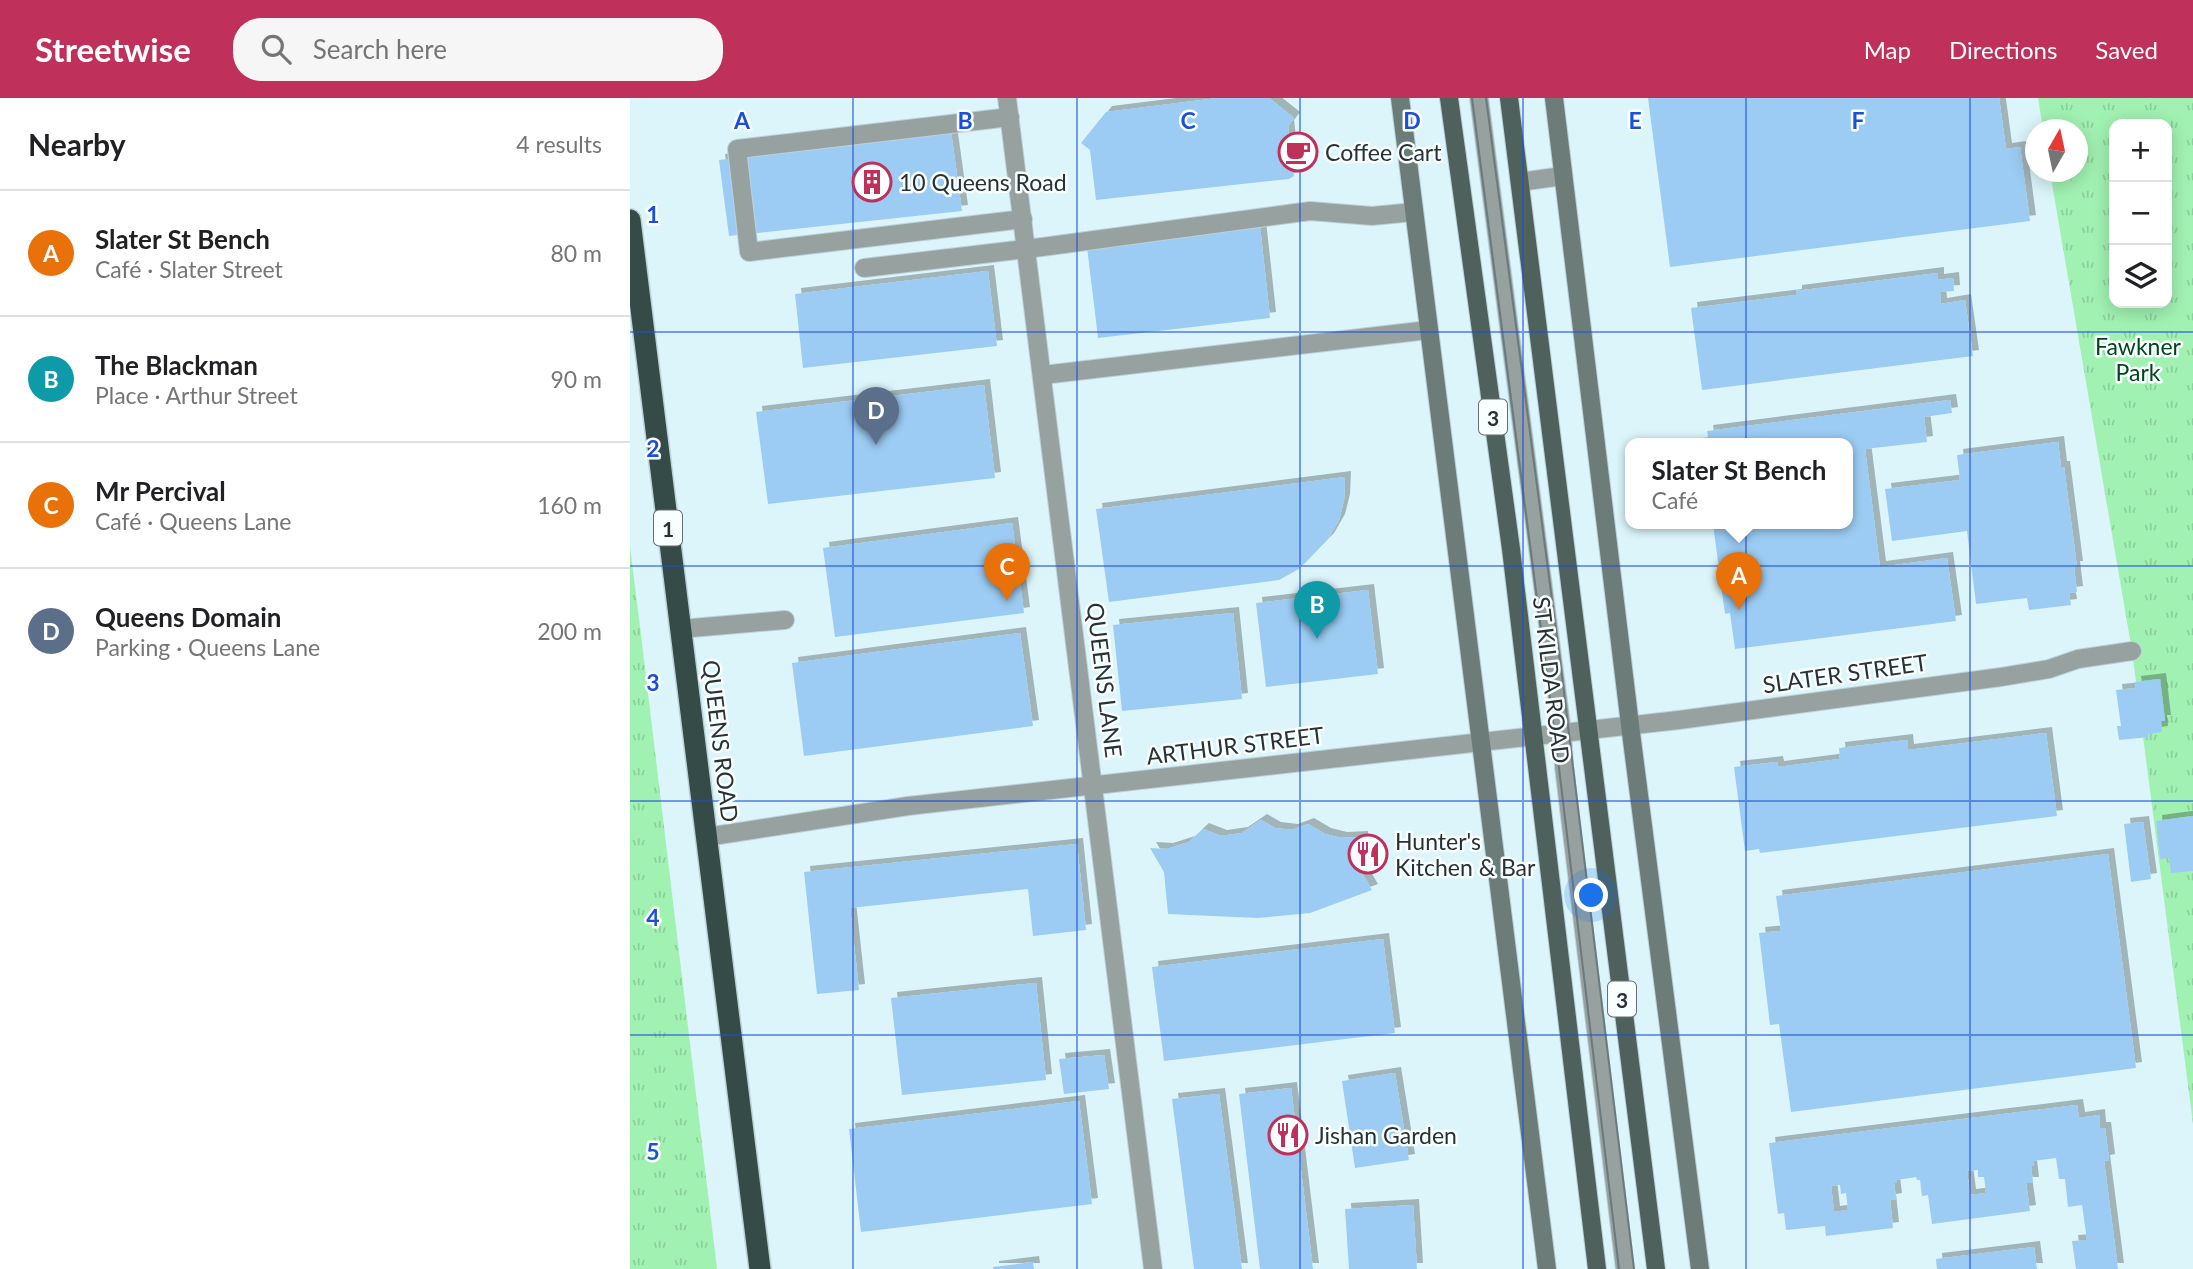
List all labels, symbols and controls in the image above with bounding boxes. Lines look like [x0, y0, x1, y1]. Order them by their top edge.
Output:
search box [233, 18, 723, 81]
text: Streetwise [35, 29, 191, 69]
icon: search [257, 30, 295, 68]
text: Search here [313, 33, 447, 65]
text: Map [1864, 35, 1911, 64]
text: Directions [1949, 35, 2057, 64]
text: Saved [2095, 35, 2158, 64]
text: A [733, 106, 751, 134]
text: B [957, 106, 973, 134]
text: C [1180, 106, 1196, 134]
text: D [1403, 106, 1421, 134]
text: E [1628, 106, 1642, 134]
text: F [1851, 106, 1865, 134]
north arrow [2025, 119, 2088, 182]
map controls [2109, 119, 2172, 308]
button: + [2109, 119, 2172, 182]
text: Nearby [28, 126, 126, 162]
text: 4 results [516, 130, 602, 158]
cafe icon: Coffee Cart [1277, 131, 1319, 173]
place label: Coffee Cart [1325, 138, 1442, 166]
building icon: 10 Queens Road [851, 161, 893, 203]
place label: 10 Queens Road [899, 168, 1067, 196]
button: − [2109, 182, 2172, 245]
text: 1 [646, 200, 660, 228]
text: Slater St Bench [95, 223, 270, 255]
text: A [43, 239, 59, 267]
text: 80 m [551, 239, 602, 267]
button: layers [2109, 245, 2172, 308]
text: Café · Slater Street [95, 255, 283, 283]
park label: Fawkner Park [2095, 332, 2182, 386]
text: The Blackman [95, 349, 258, 381]
text: B [43, 365, 59, 393]
text: 90 m [551, 365, 602, 393]
text: Place · Arthur Street [95, 381, 298, 409]
pin: D [853, 387, 899, 445]
road number: 3 [1479, 400, 1507, 434]
text: 2 [646, 434, 660, 462]
popup [1625, 438, 1853, 529]
text: Slater St Bench [1652, 454, 1826, 486]
text: Mr Percival [95, 475, 226, 507]
text: Café [1652, 486, 1698, 514]
text: C [43, 491, 59, 519]
text: 160 m [537, 491, 602, 519]
text: Café · Queens Lane [95, 507, 291, 535]
road number: 1 [654, 510, 682, 546]
pin: C [984, 543, 1030, 601]
pin: A [1716, 552, 1762, 610]
pin: B [1294, 581, 1340, 639]
street label: ST KILDA ROAD [1528, 595, 1576, 765]
text: Queens Domain [95, 601, 281, 633]
street label: QUEENS LANE [1082, 601, 1128, 759]
text: D [42, 617, 60, 645]
text: 200 m [537, 617, 602, 645]
text: Parking · Queens Lane [95, 633, 320, 661]
street label: SLATER STREET [1761, 648, 1930, 698]
street label: QUEENS ROAD [697, 658, 745, 824]
text: 3 [646, 668, 660, 696]
street label: ARTHUR STREET [1145, 720, 1326, 770]
place label: Hunter's Kitchen & Bar [1395, 827, 1536, 881]
restaurant icon: Hunter's Kitchen & Bar [1347, 833, 1389, 875]
your location [1574, 878, 1608, 912]
text: 4 [646, 903, 660, 931]
road number: 3 [1608, 982, 1636, 1016]
restaurant icon: Jishan Garden [1267, 1114, 1309, 1156]
place label: Jishan Garden [1315, 1121, 1457, 1149]
text: 5 [646, 1137, 660, 1165]

